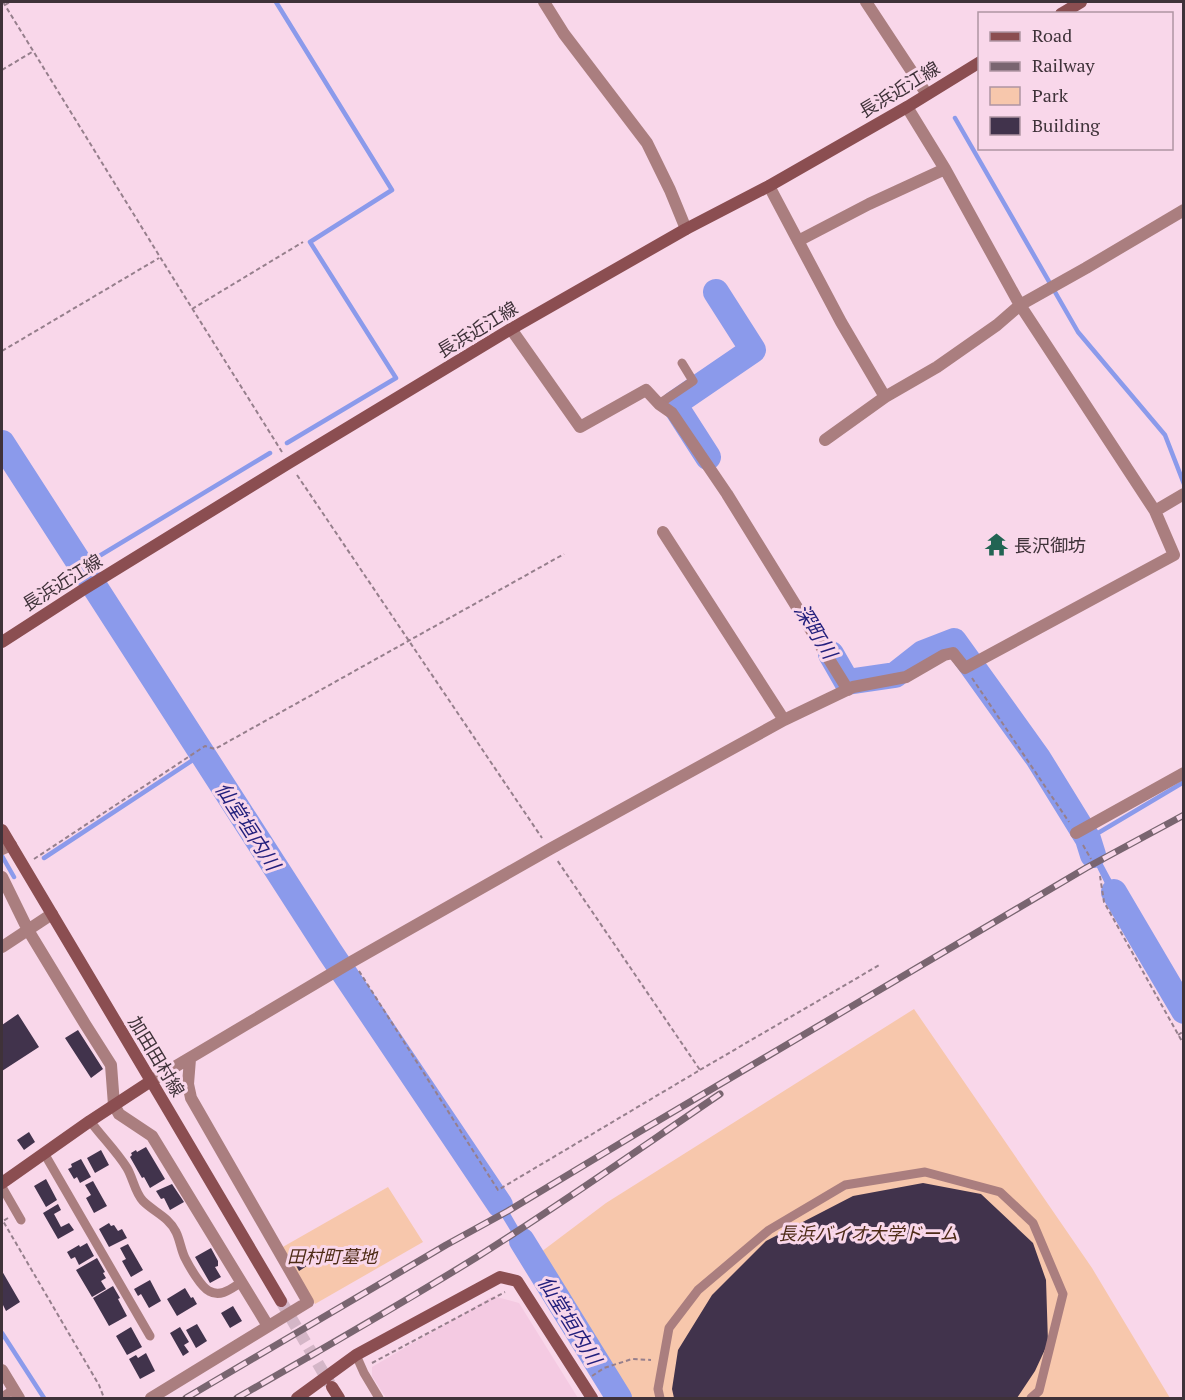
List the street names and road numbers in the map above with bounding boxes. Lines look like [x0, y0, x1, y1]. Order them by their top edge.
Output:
street label: 長浜近江線 [854, 56, 944, 122]
street label: 長浜近江線 [432, 296, 522, 362]
street label: 長浜近江線 [17, 548, 107, 616]
street label: 加田田村線 [124, 1011, 190, 1101]

